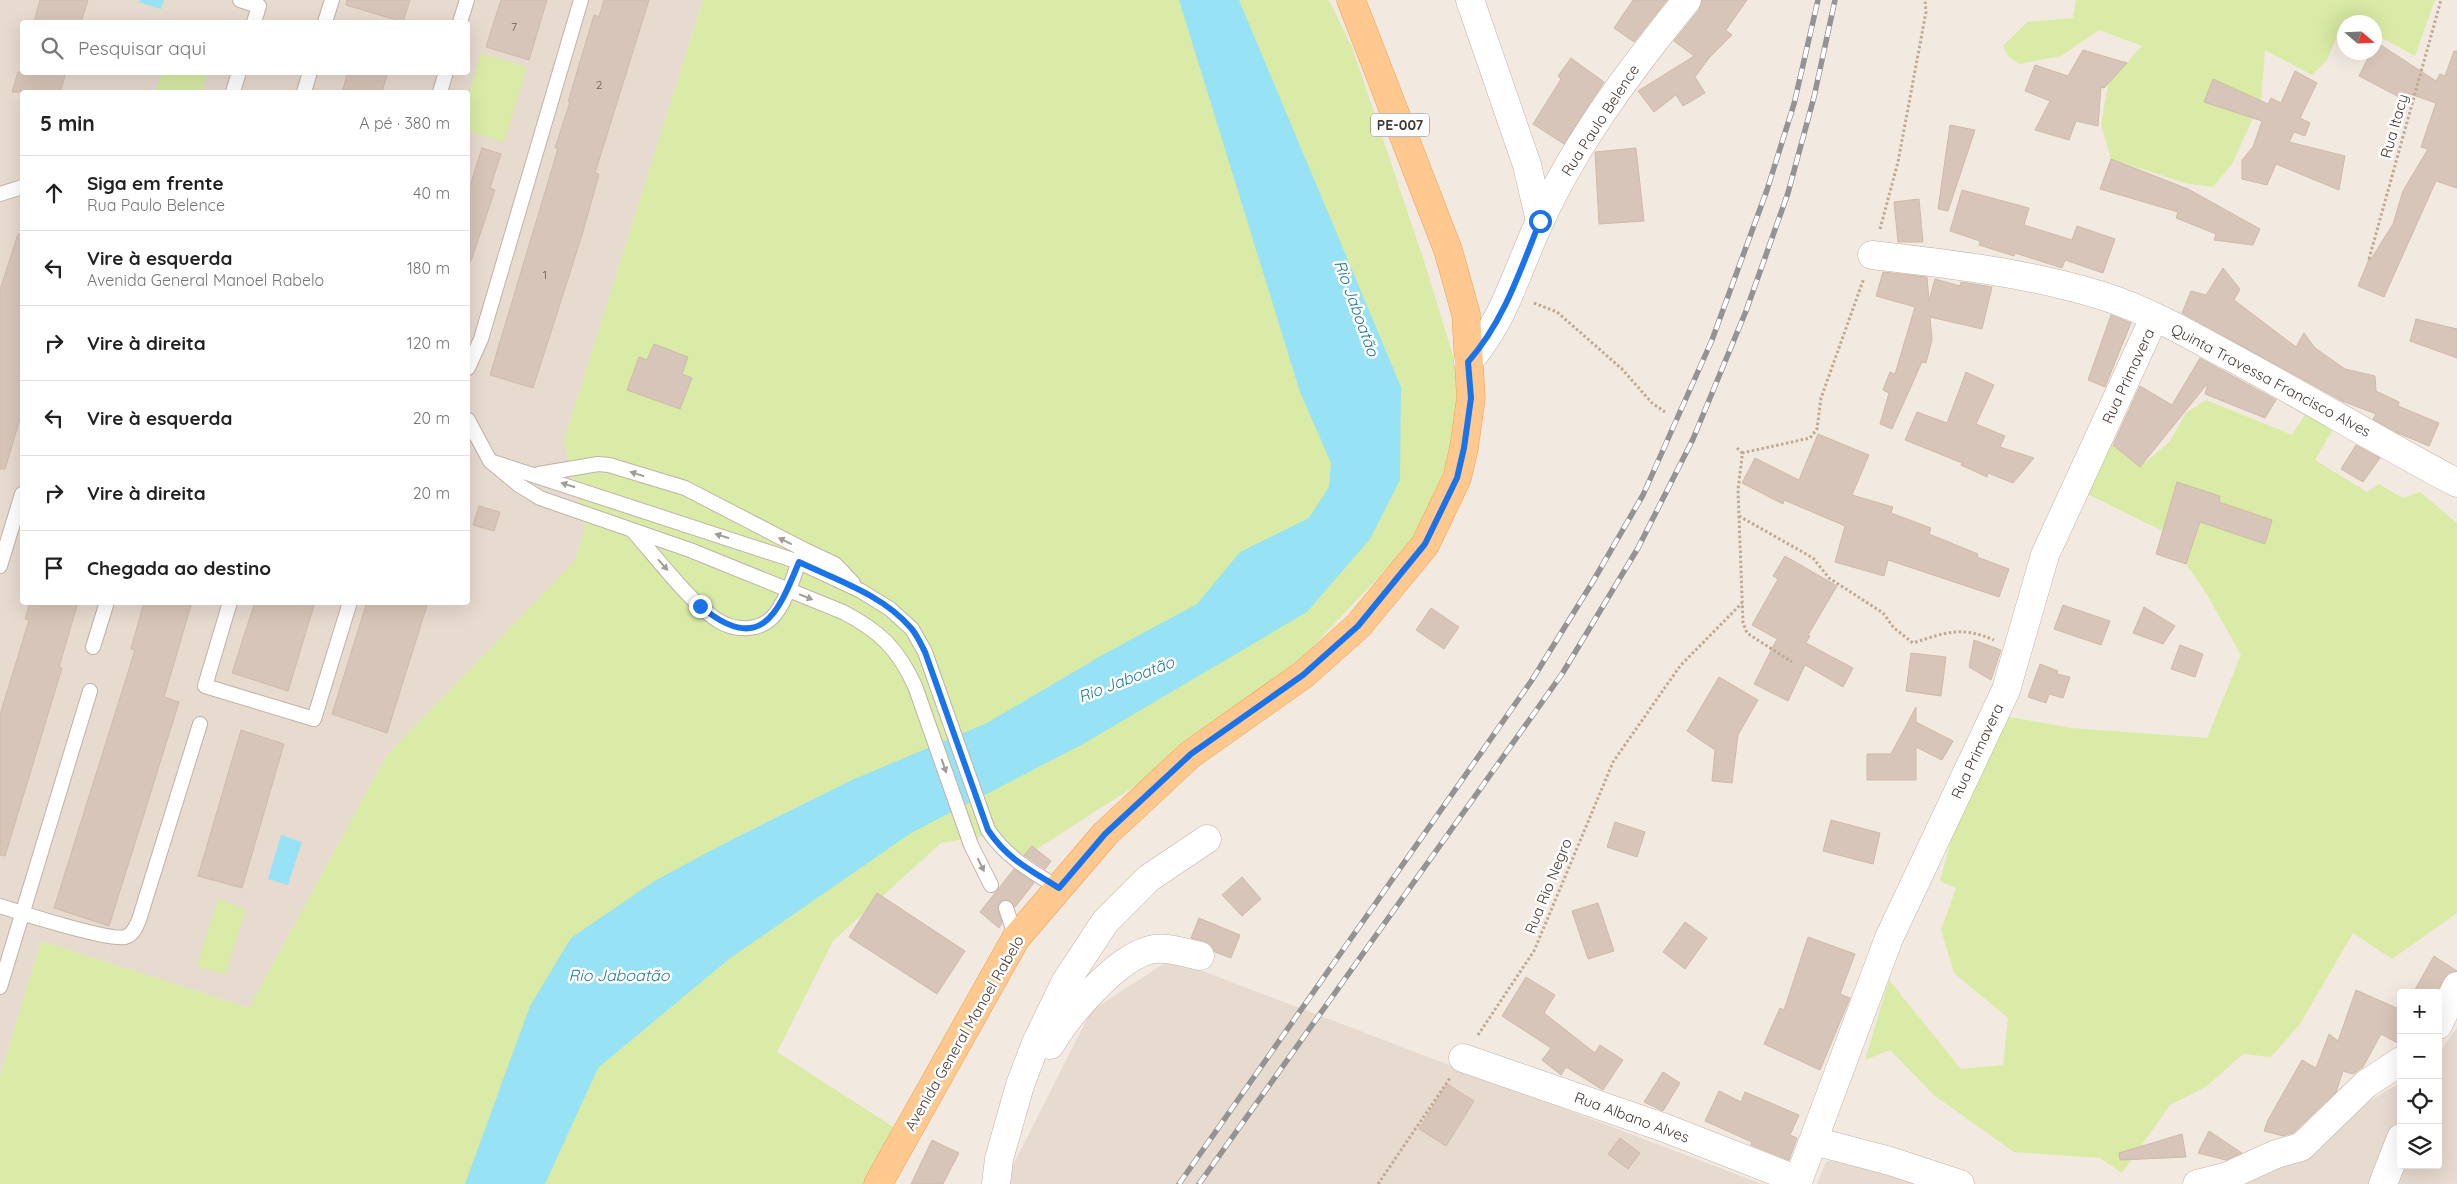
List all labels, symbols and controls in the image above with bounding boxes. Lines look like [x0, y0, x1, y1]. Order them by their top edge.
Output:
north arrow [2337, 15, 2382, 60]
house number: 7 [511, 19, 517, 34]
search box [20, 20, 470, 75]
icon: search [38, 34, 66, 62]
text: Pesquisar aqui [78, 36, 206, 60]
street label: Rua Paulo Belence [1557, 61, 1643, 179]
house number: 2 [596, 77, 603, 92]
street label: Rua Itacy [2376, 92, 2412, 160]
text: 5 min [40, 110, 95, 136]
text: A pé · 380 m [359, 113, 450, 133]
road number: PE-007 [1371, 114, 1429, 136]
text: Siga em frente [87, 171, 224, 195]
icon: ahead [40, 179, 68, 207]
text: 40 m [413, 183, 450, 203]
text: Rua Paulo Belence [87, 195, 225, 215]
route start [1529, 210, 1552, 233]
text: Vire à esquerda [87, 246, 232, 270]
icon: left [40, 254, 68, 282]
water label: Rio Jaboatão [1330, 257, 1384, 360]
text: 180 m [407, 258, 450, 278]
house number: 1 [543, 267, 547, 282]
text: Avenida General Manoel Rabelo [87, 270, 324, 290]
street label: Quinta Travessa Francisco Alves [2168, 319, 2374, 441]
street label: Rua Primavera [2098, 325, 2158, 427]
icon: right [40, 329, 68, 357]
text: Vire à direita [87, 331, 206, 355]
text: 120 m [407, 333, 450, 353]
icon: left [40, 404, 68, 432]
text: Vire à esquerda [87, 406, 232, 430]
text: 20 m [413, 408, 450, 428]
one-way arrow [630, 469, 645, 477]
icon: right [40, 479, 68, 507]
text: Vire à direita [87, 481, 206, 505]
one-way arrow [560, 481, 575, 489]
text: 20 m [413, 483, 450, 503]
one-way arrow [714, 532, 729, 540]
one-way arrow [777, 536, 792, 545]
icon: arrive [40, 554, 68, 582]
text: Chegada ao destino [87, 556, 271, 580]
one-way arrow [658, 558, 669, 571]
one-way arrow [799, 593, 814, 601]
route end [689, 595, 712, 618]
water label: Rio Jaboatão [1075, 651, 1178, 706]
street label: Rua Primavera [1947, 700, 2007, 802]
one-way arrow [941, 759, 948, 774]
street label: Rua Rio Negro [1520, 836, 1576, 936]
one-way arrow [978, 858, 986, 872]
street label: Avenida General Manoel Rabelo [900, 932, 1028, 1134]
water label: Rio Jaboatão [569, 965, 671, 985]
map controls [2397, 989, 2442, 1169]
button: + [2397, 989, 2442, 1034]
button: − [2397, 1034, 2442, 1079]
button: locate [2397, 1079, 2442, 1124]
street label: Rua Albano Alves [1572, 1087, 1692, 1147]
button: layers [2397, 1124, 2442, 1169]

